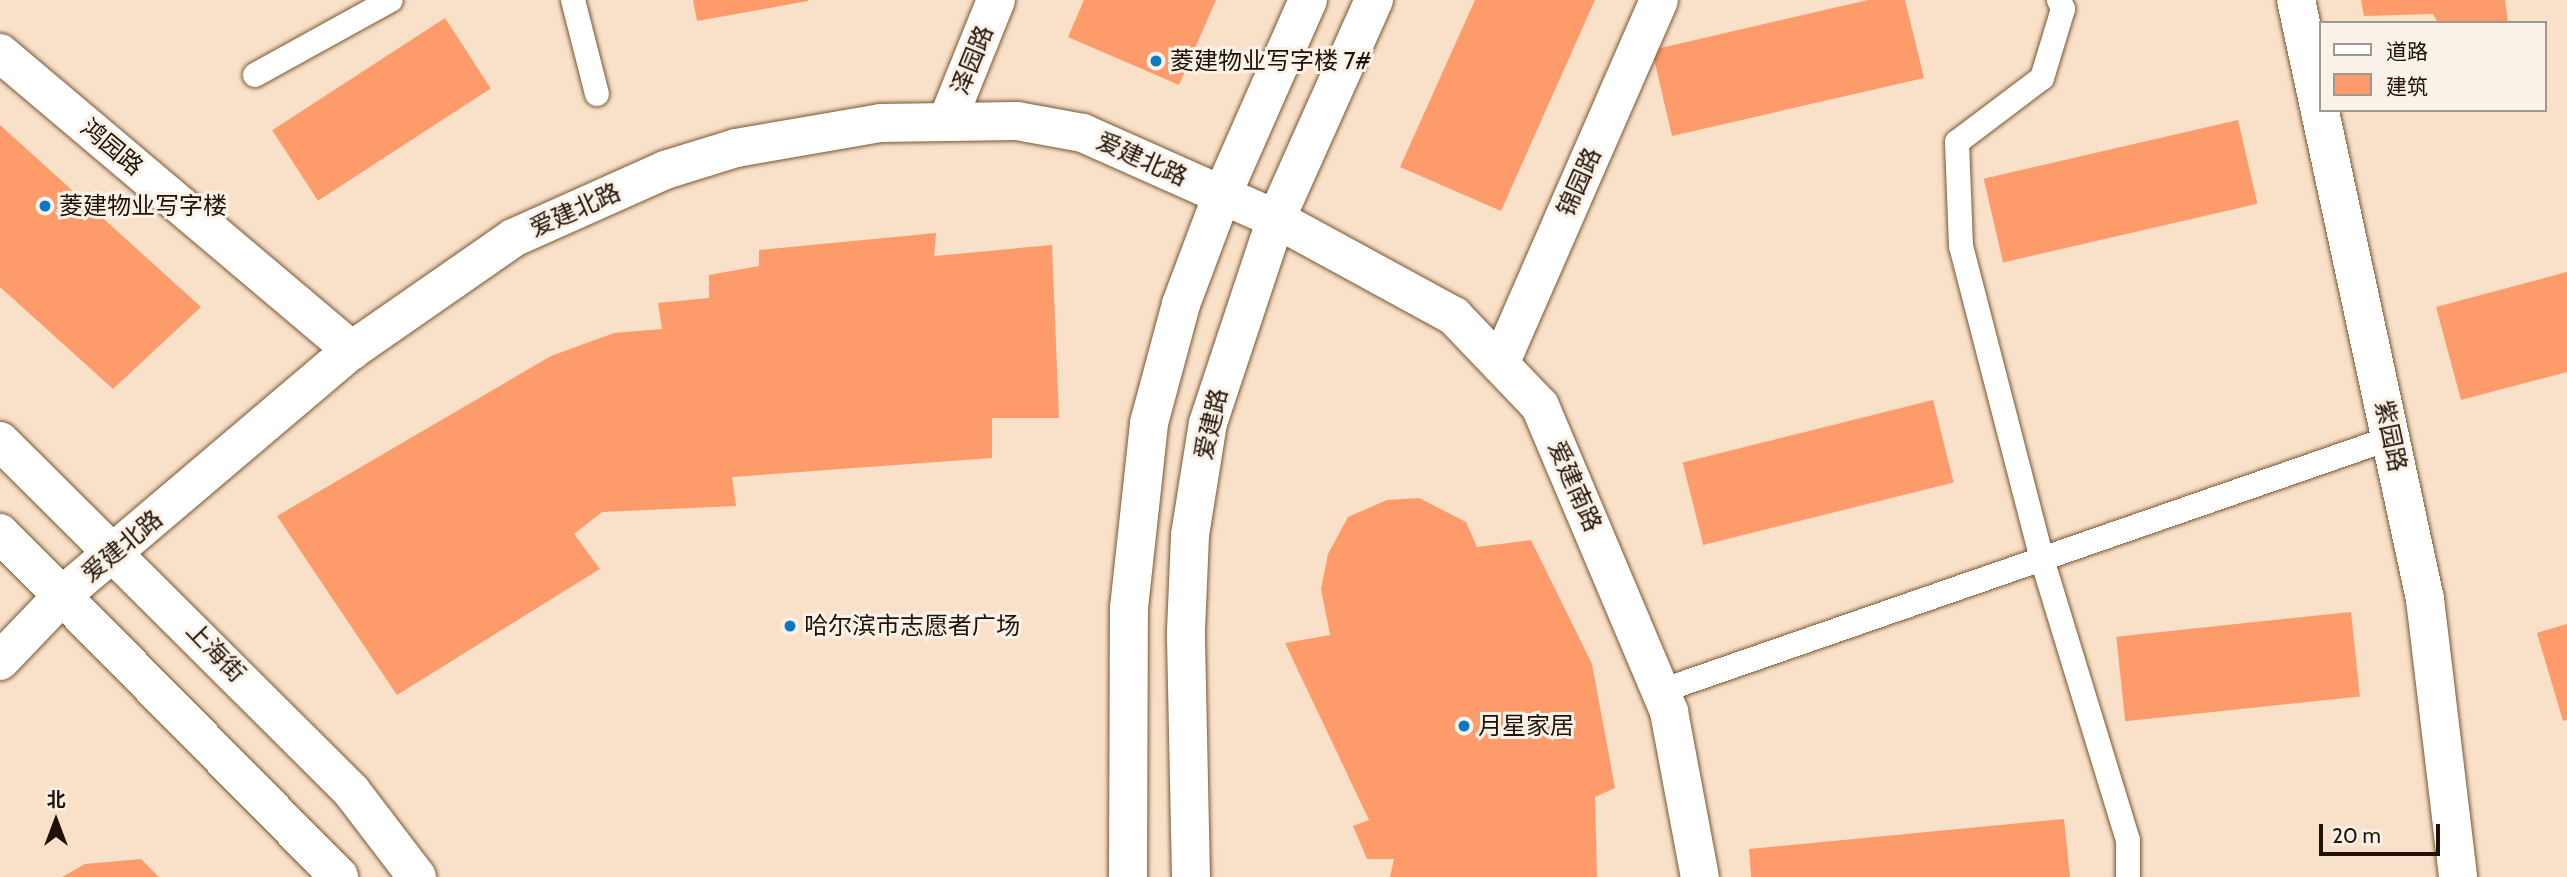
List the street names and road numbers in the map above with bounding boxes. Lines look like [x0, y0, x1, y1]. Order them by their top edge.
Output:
street label: 泽园路 [945, 21, 999, 99]
street label: 鸿园路 [75, 113, 149, 181]
street label: 爱建北路 [1092, 126, 1192, 192]
street label: 锦园路 [1551, 143, 1607, 221]
street label: 爱建北路 [525, 177, 625, 243]
street label: 爱建路 [1189, 386, 1233, 462]
street label: 紫园路 [2369, 398, 2413, 474]
street label: 爱建南路 [1542, 436, 1608, 536]
street label: 爱建北路 [76, 504, 168, 588]
street label: 上海街 [181, 616, 251, 688]

